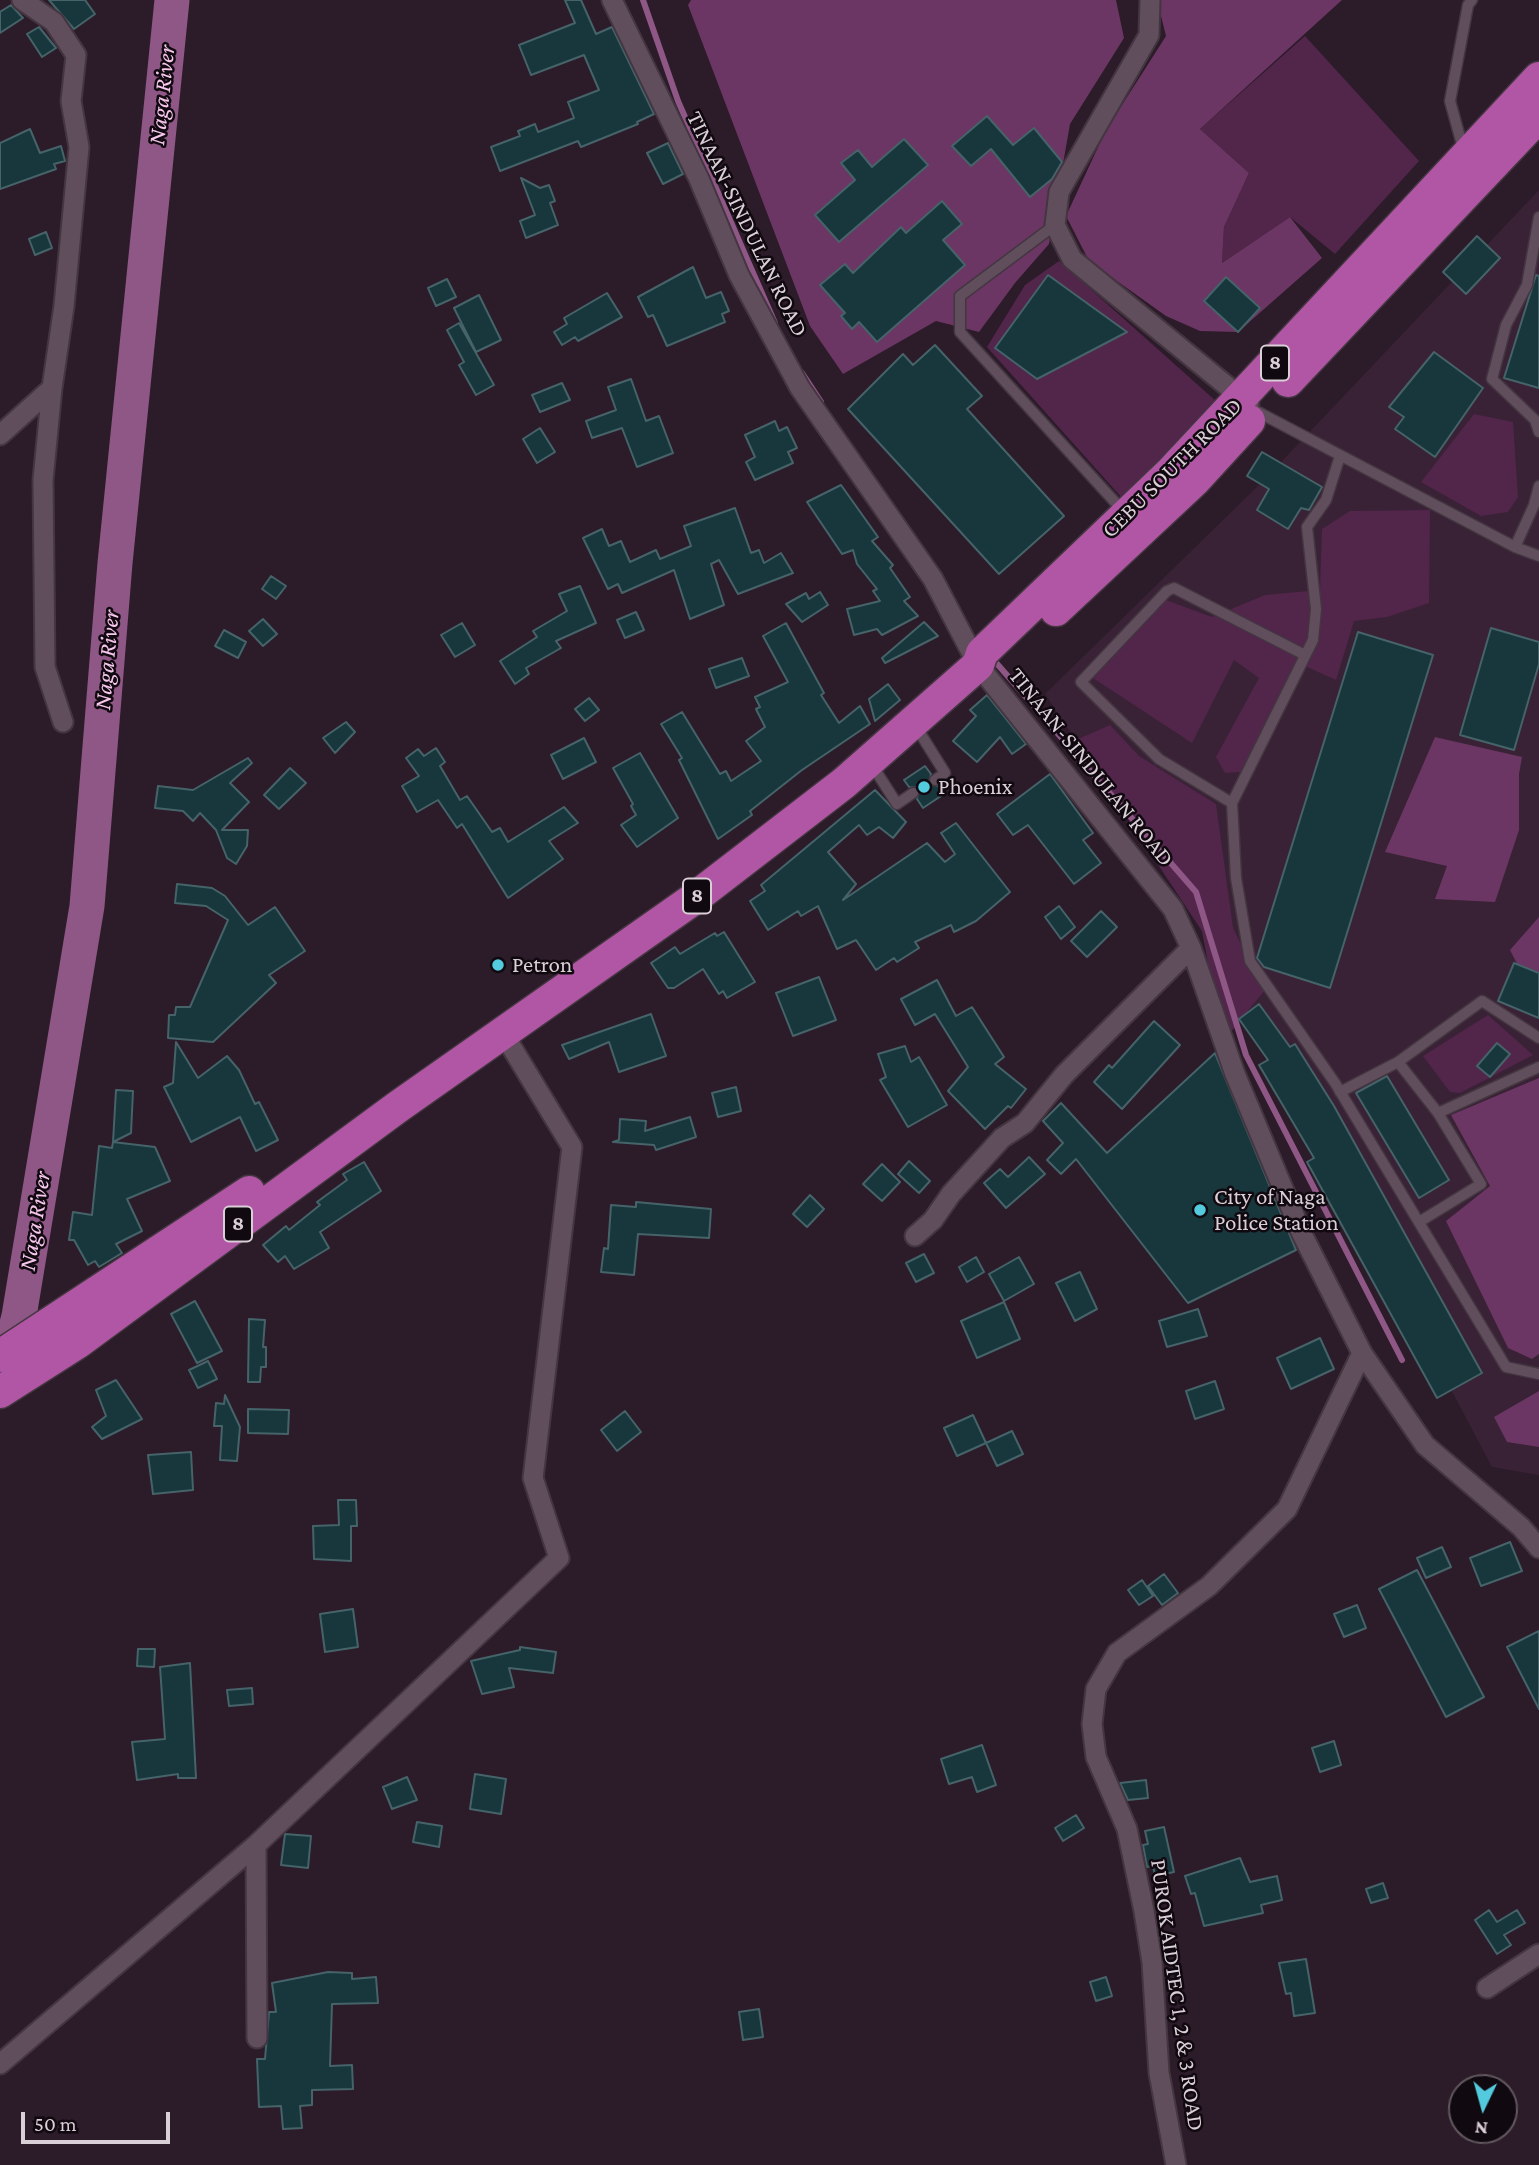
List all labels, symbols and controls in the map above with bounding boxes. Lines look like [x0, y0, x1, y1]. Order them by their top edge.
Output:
water label: Naga River [142, 44, 182, 146]
street label: TINAAN-SINDULAN ROAD [680, 107, 814, 341]
road number: 8 [1261, 346, 1289, 380]
street label: CEBU SOUTH ROAD [1096, 392, 1248, 544]
water label: Naga River [88, 609, 126, 711]
street label: TINAAN-SINDULAN ROAD [1002, 662, 1180, 872]
place label: Phoenix [938, 773, 1013, 801]
marker: Phoenix [916, 779, 932, 795]
road number: 8 [683, 878, 711, 914]
place label: Petron [512, 951, 572, 979]
marker: Petron [490, 957, 506, 973]
water label: Naga River [13, 1169, 57, 1273]
place label: City of Naga Police Station [1214, 1183, 1339, 1237]
marker: City of Naga Police Station [1192, 1202, 1208, 1218]
road number: 8 [224, 1206, 252, 1242]
street label: PUROK AIDTEC 1, 2 & 3 ROAD [1144, 1857, 1210, 2133]
north arrow [1448, 2074, 1518, 2144]
scale bar [24, 2098, 173, 2142]
text: 50 m [34, 2112, 77, 2136]
text: N [1474, 2117, 1489, 2139]

